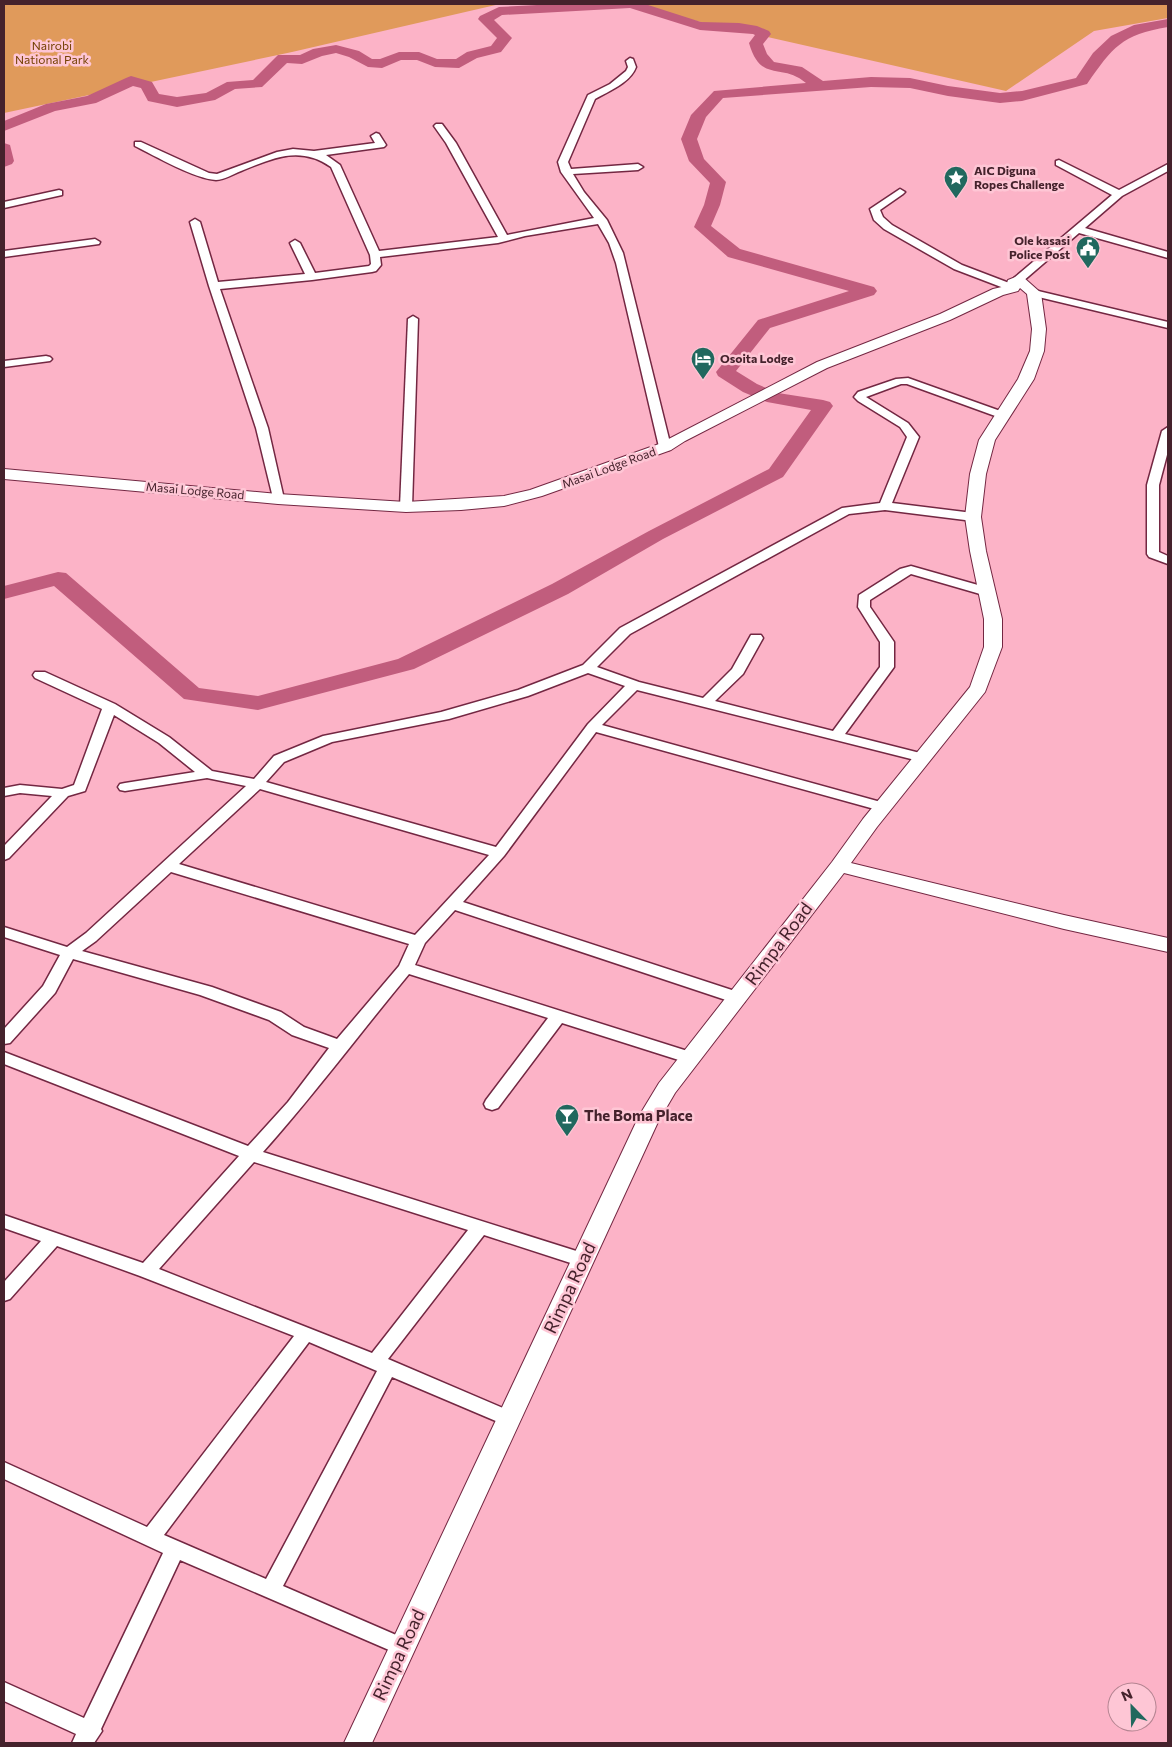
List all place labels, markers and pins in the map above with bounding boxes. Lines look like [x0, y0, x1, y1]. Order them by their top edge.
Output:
place label: AIC Diguna Ropes Challenge [974, 163, 1064, 191]
place icon: AIC Diguna Ropes Challenge [943, 165, 969, 199]
place label: Ole kasasi Police Post [1009, 233, 1070, 261]
public building icon: Ole kasasi Police Post [1075, 235, 1101, 269]
hotel icon: Osoita Lodge [690, 346, 716, 380]
place label: Osoita Lodge [720, 351, 794, 365]
bar icon: The Boma Place [554, 1103, 580, 1137]
place label: The Boma Place [584, 1106, 693, 1124]

